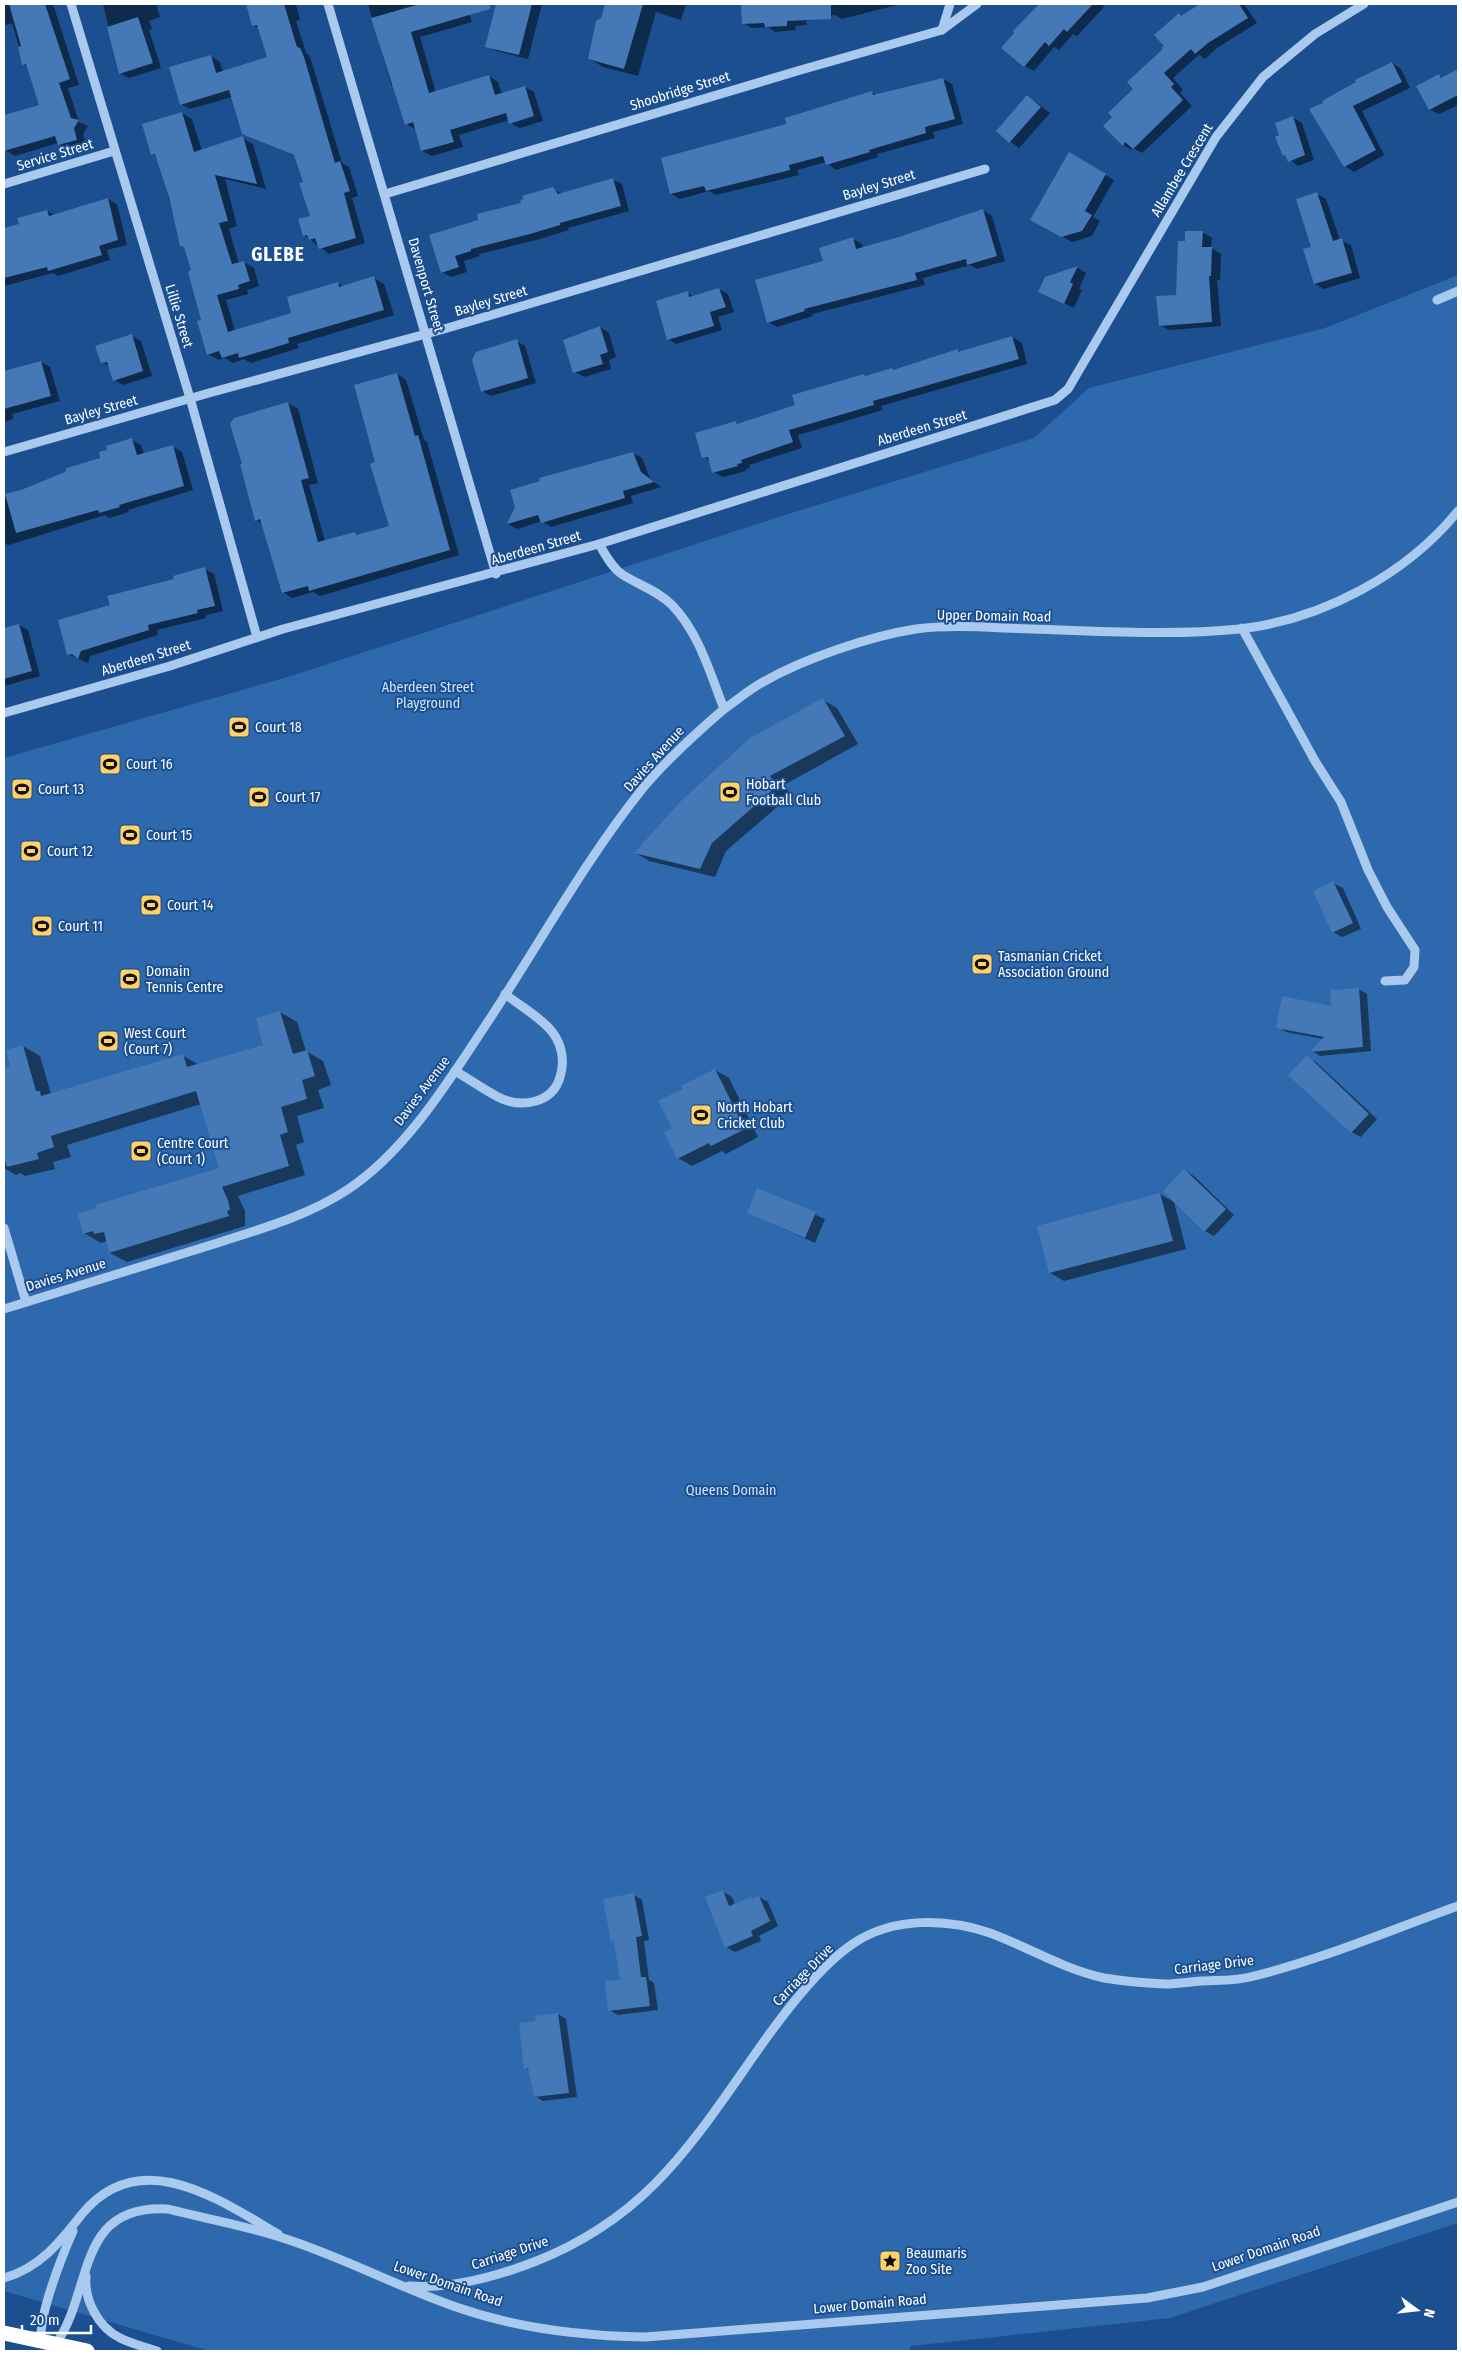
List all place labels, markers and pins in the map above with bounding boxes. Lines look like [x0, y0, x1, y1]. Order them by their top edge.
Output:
sports icon: Court 18 [227, 715, 251, 739]
place label: Court 18 [255, 719, 302, 736]
sports icon: Court 16 [98, 752, 122, 776]
place label: Court 16 [126, 756, 173, 773]
place label: Hobart Football Club [746, 776, 821, 809]
sports icon: Court 13 [10, 777, 34, 801]
sports icon: Hobart Football Club [718, 780, 742, 804]
place label: Court 13 [38, 781, 84, 798]
sports icon: Court 17 [247, 785, 271, 809]
place label: Court 17 [275, 789, 321, 806]
sports icon: Court 15 [118, 823, 142, 847]
place label: Court 15 [146, 827, 192, 844]
sports icon: Court 12 [19, 839, 43, 863]
place label: Court 12 [47, 843, 93, 860]
sports icon: Court 14 [139, 893, 163, 917]
place label: Court 14 [167, 897, 214, 914]
sports icon: Court 11 [30, 914, 54, 938]
place label: Court 11 [58, 918, 103, 935]
place label: Tasmanian Cricket Association Ground [998, 948, 1109, 981]
sports icon: Tasmanian Cricket Association Ground [970, 952, 994, 976]
place label: Domain Tennis Centre [146, 963, 223, 996]
sports icon: Domain Tennis Centre [118, 967, 142, 991]
place label: West Court (Court 7) [124, 1025, 187, 1058]
sports icon: West Court (Court 7) [96, 1029, 120, 1053]
place label: North Hobart Cricket Club [717, 1099, 793, 1132]
sports icon: North Hobart Cricket Club [689, 1103, 713, 1127]
place label: Centre Court (Court 1) [157, 1135, 229, 1168]
sports icon: Centre Court (Court 1) [129, 1139, 153, 1163]
place label: Beaumaris Zoo Site [906, 2245, 967, 2278]
place icon: Beaumaris Zoo Site [878, 2249, 902, 2273]

